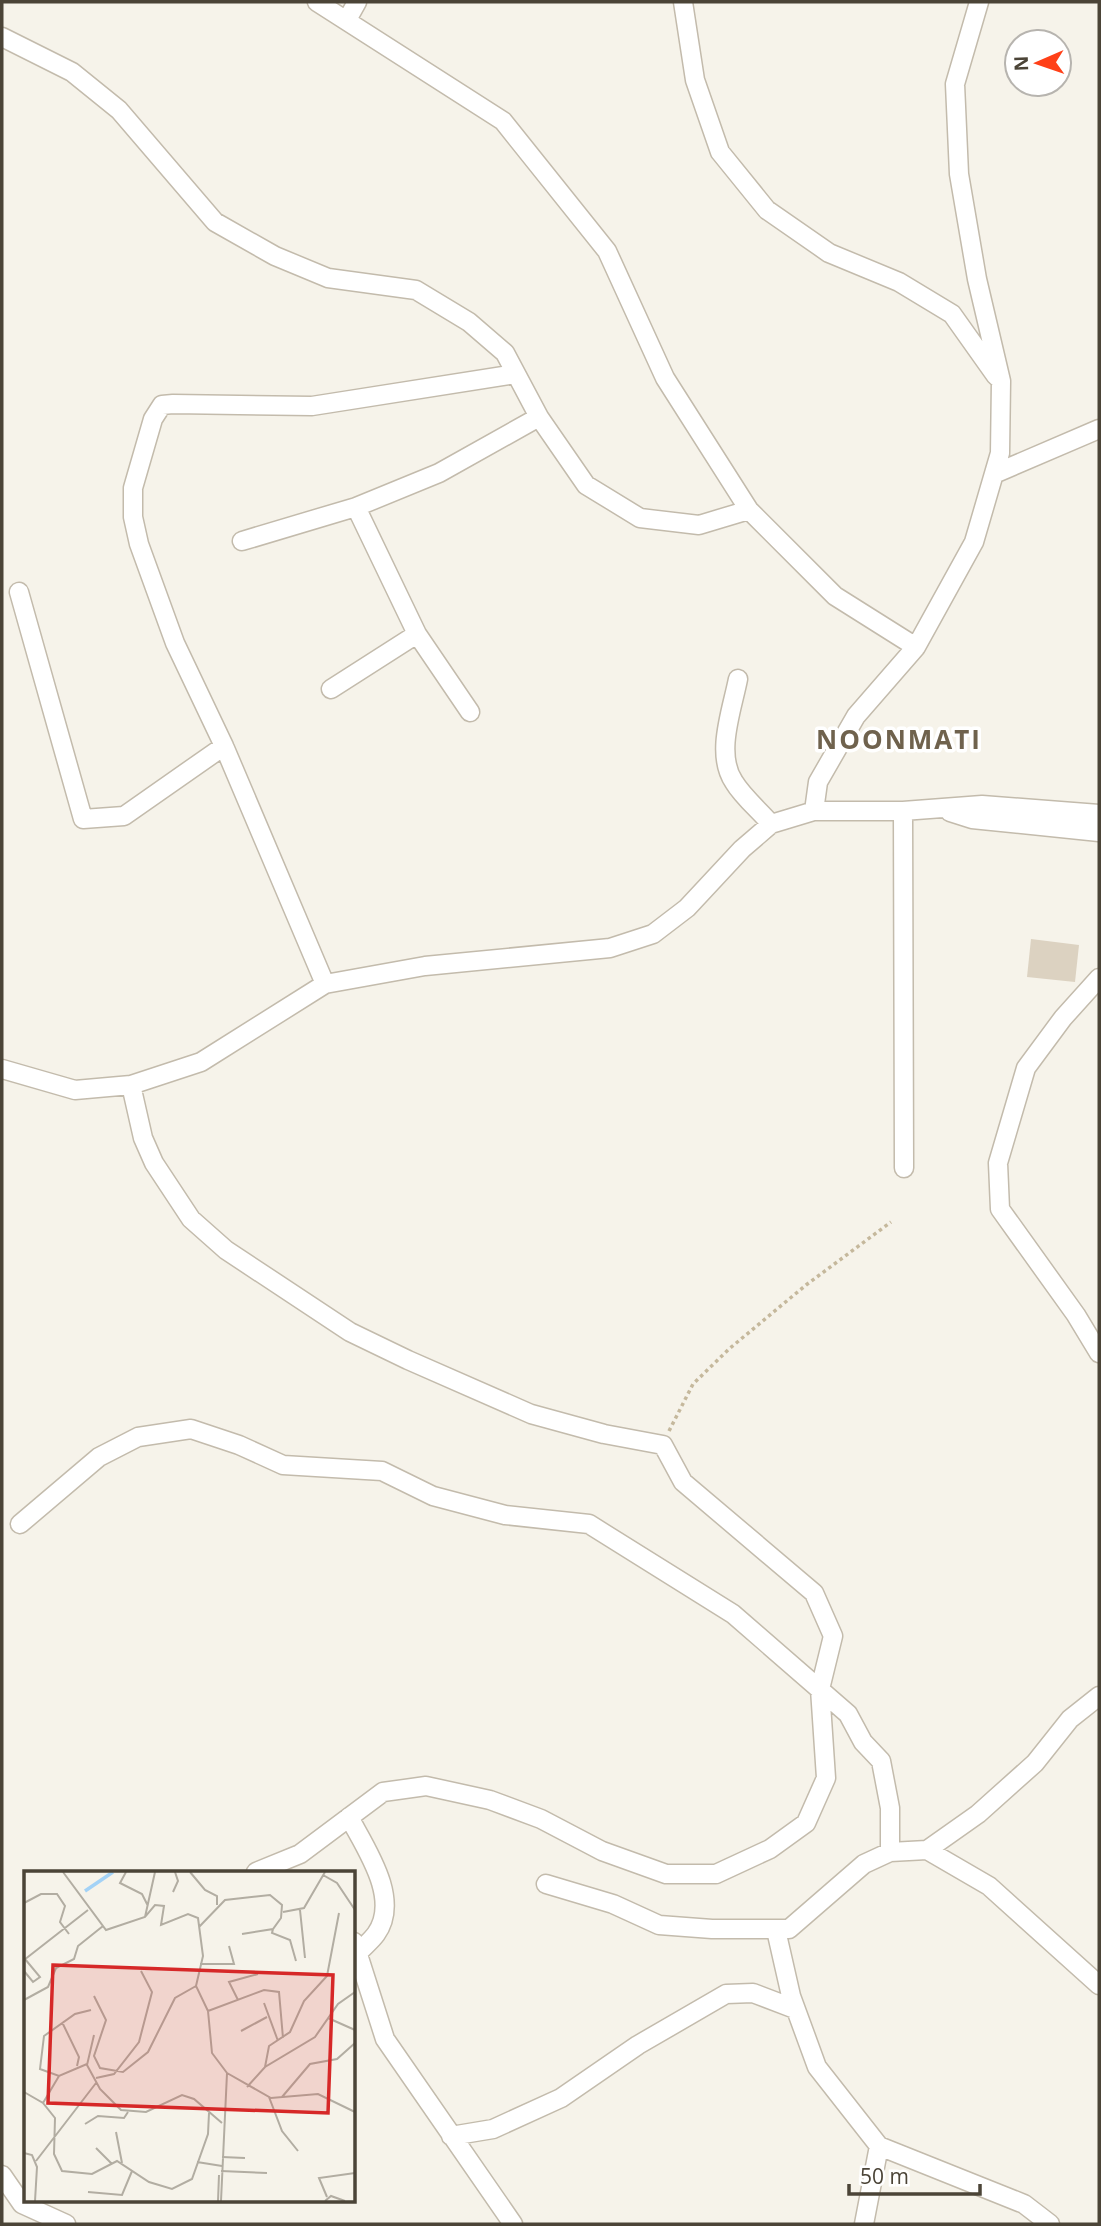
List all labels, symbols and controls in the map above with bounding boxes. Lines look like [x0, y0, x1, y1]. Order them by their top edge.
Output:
north arrow [1003, 28, 1073, 98]
text: N [1008, 55, 1034, 72]
district label: NOONMATI [816, 721, 982, 757]
inset map [24, 1871, 355, 2202]
scale bar [849, 2152, 980, 2196]
text: 50 m [860, 2162, 909, 2190]

